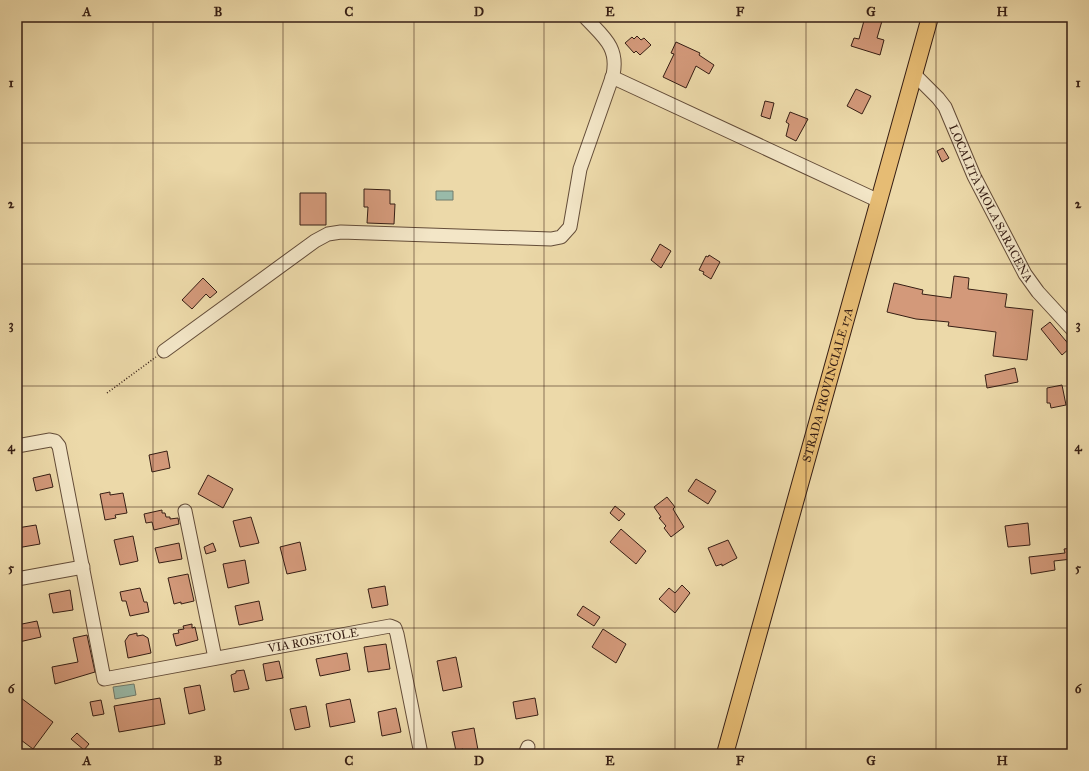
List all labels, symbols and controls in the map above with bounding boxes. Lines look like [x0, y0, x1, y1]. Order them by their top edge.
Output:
text: A [82, 4, 92, 20]
text: B [214, 4, 223, 20]
text: C [345, 4, 354, 20]
text: D [474, 4, 484, 20]
text: E [605, 4, 615, 20]
text: F [736, 4, 745, 20]
text: G [866, 4, 876, 20]
text: H [996, 4, 1008, 20]
text: 1 [8, 75, 14, 91]
text: 1 [1075, 75, 1081, 91]
street label: LOCALITÀ MOLA SARACENA [946, 122, 1036, 285]
text: 2 [8, 196, 15, 212]
text: 2 [1075, 196, 1082, 212]
street label: STRADA PROVINCIALE 17A [799, 306, 856, 464]
text: 3 [8, 317, 14, 333]
text: 3 [1075, 317, 1081, 333]
text: 4 [7, 439, 15, 455]
text: 4 [1074, 439, 1082, 455]
text: 5 [8, 560, 15, 576]
text: 5 [1075, 560, 1082, 576]
street label: VIA ROSETOLE [266, 625, 360, 656]
text: 6 [8, 681, 16, 697]
text: 6 [1075, 681, 1083, 697]
text: A [82, 753, 92, 769]
text: B [214, 753, 223, 769]
text: C [345, 753, 354, 769]
text: D [474, 753, 484, 769]
text: E [605, 753, 615, 769]
text: F [736, 753, 745, 769]
text: G [866, 753, 876, 769]
text: H [996, 753, 1008, 769]

